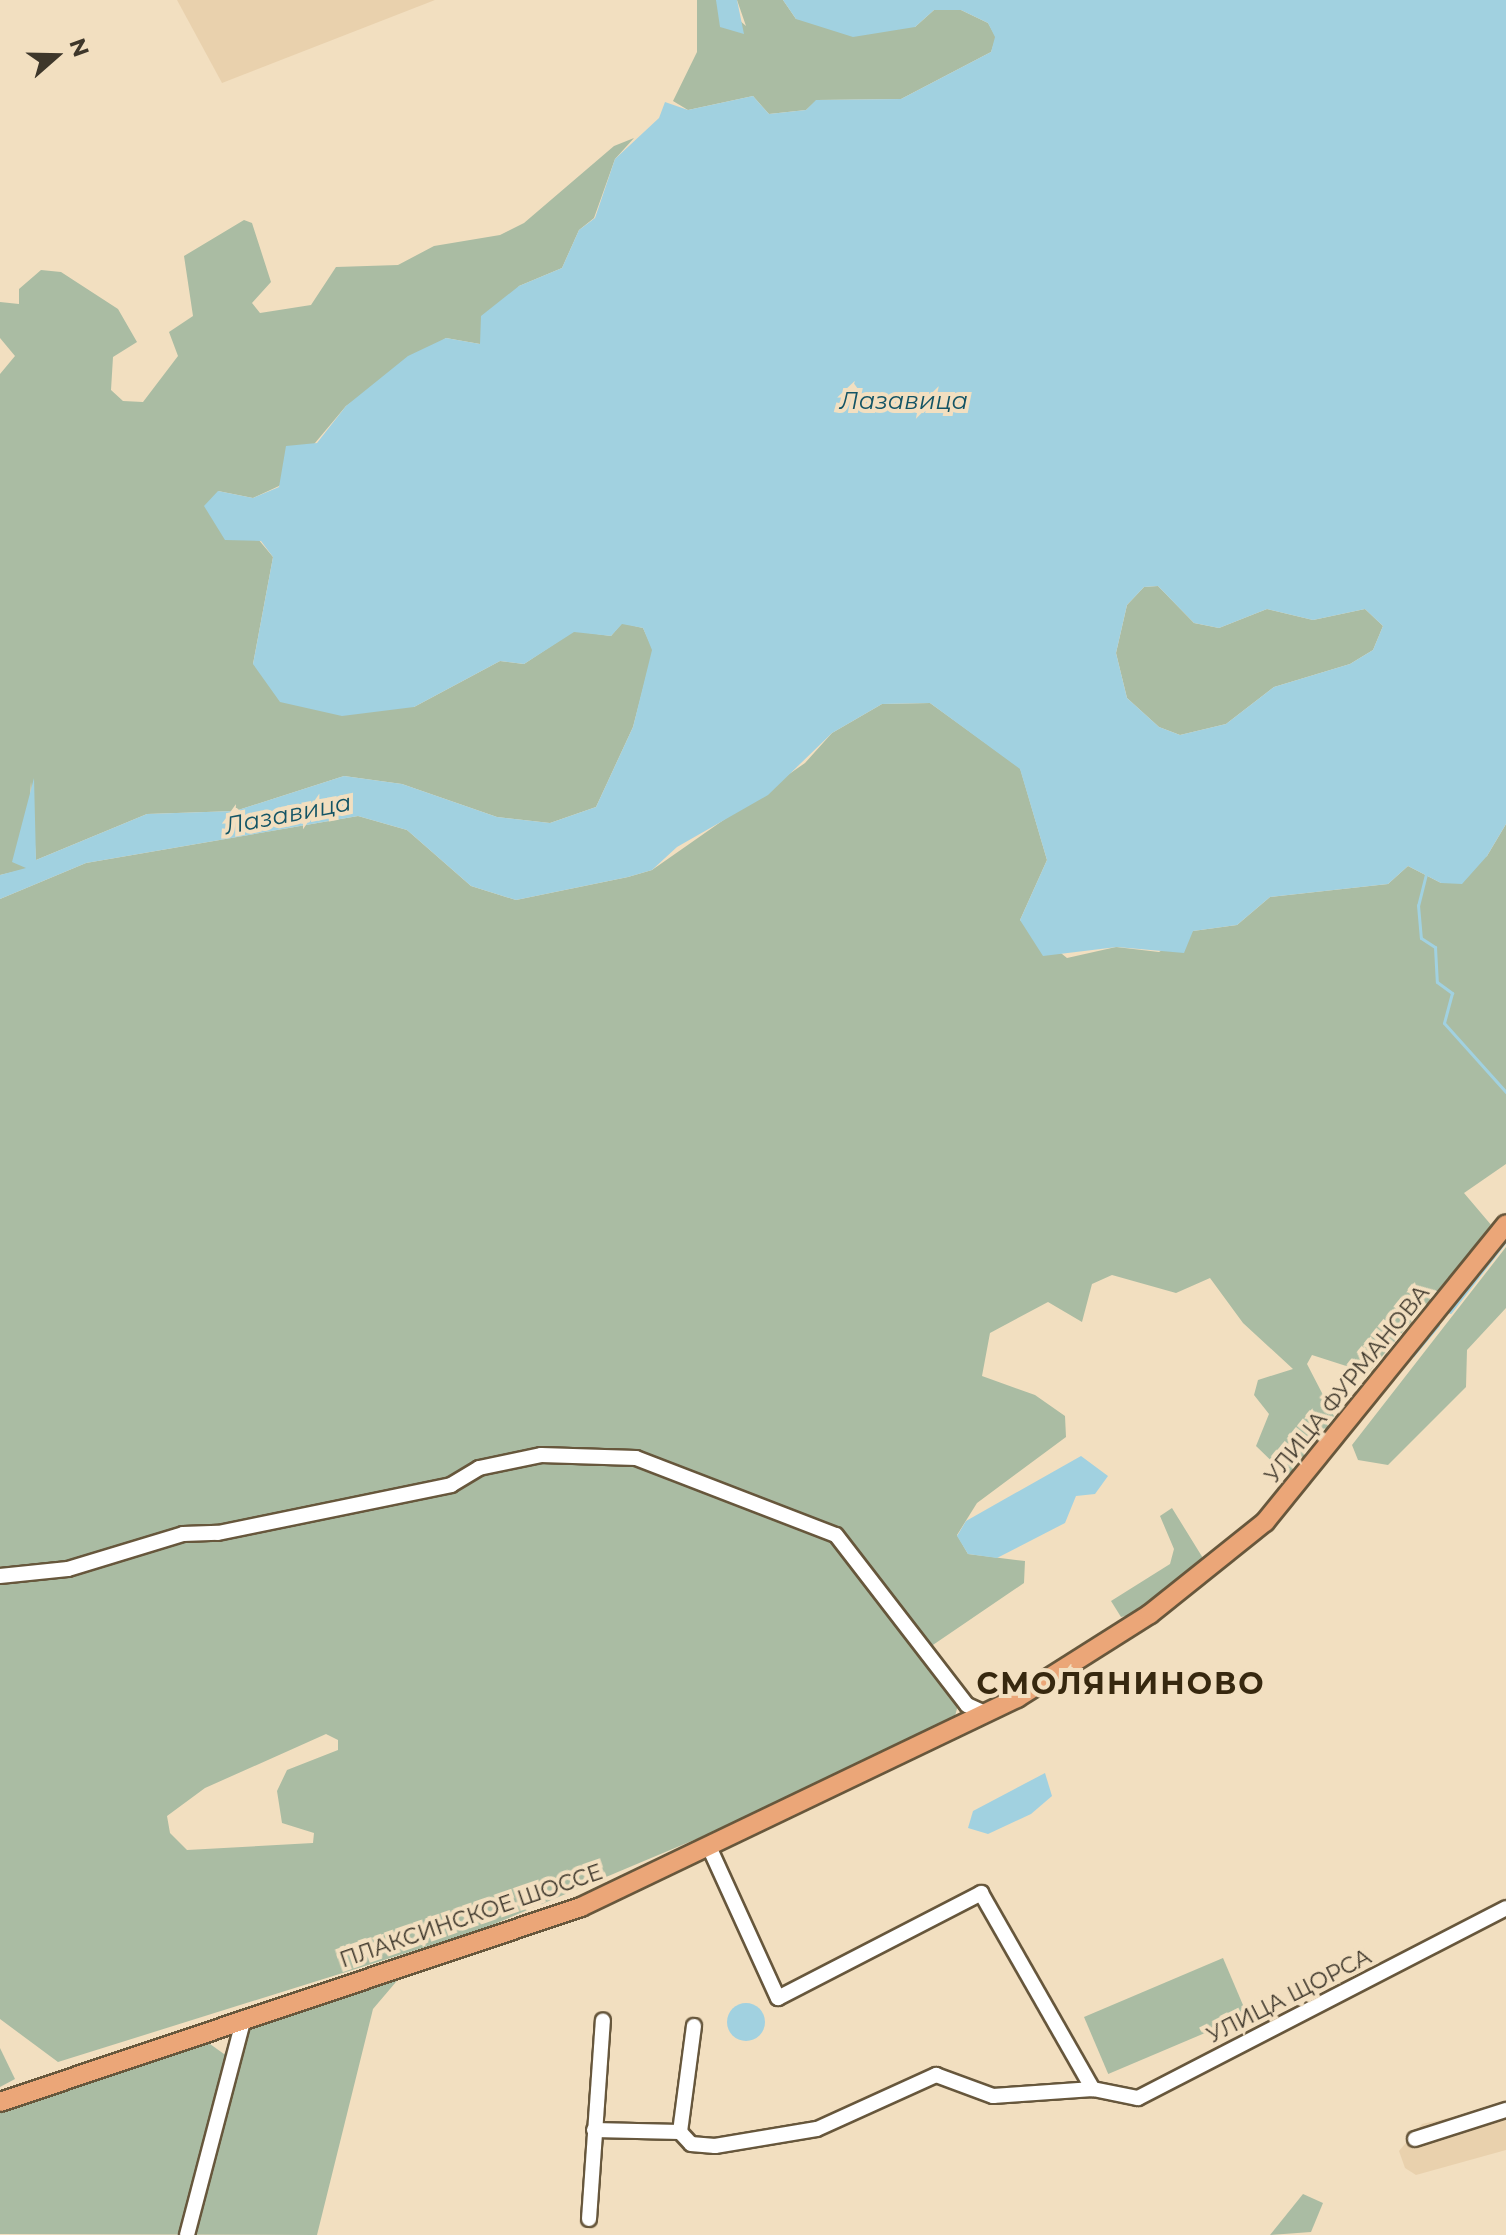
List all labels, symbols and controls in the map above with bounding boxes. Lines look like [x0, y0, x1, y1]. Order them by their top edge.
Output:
north arrow [16, 16, 96, 96]
text: N [63, 35, 95, 61]
water label: Лазавица [840, 387, 968, 415]
water label: Лазавица [222, 788, 354, 840]
street label: УЛИЦА ФУРМАНОВА [1259, 1280, 1435, 1488]
district label: СМОЛЯНИНОВО [976, 1666, 1266, 1702]
street label: ПЛАКСИНСКОЕ ШОССЕ [336, 1859, 606, 1973]
street label: УЛИЦА ЩОРСА [1202, 1943, 1376, 2049]

